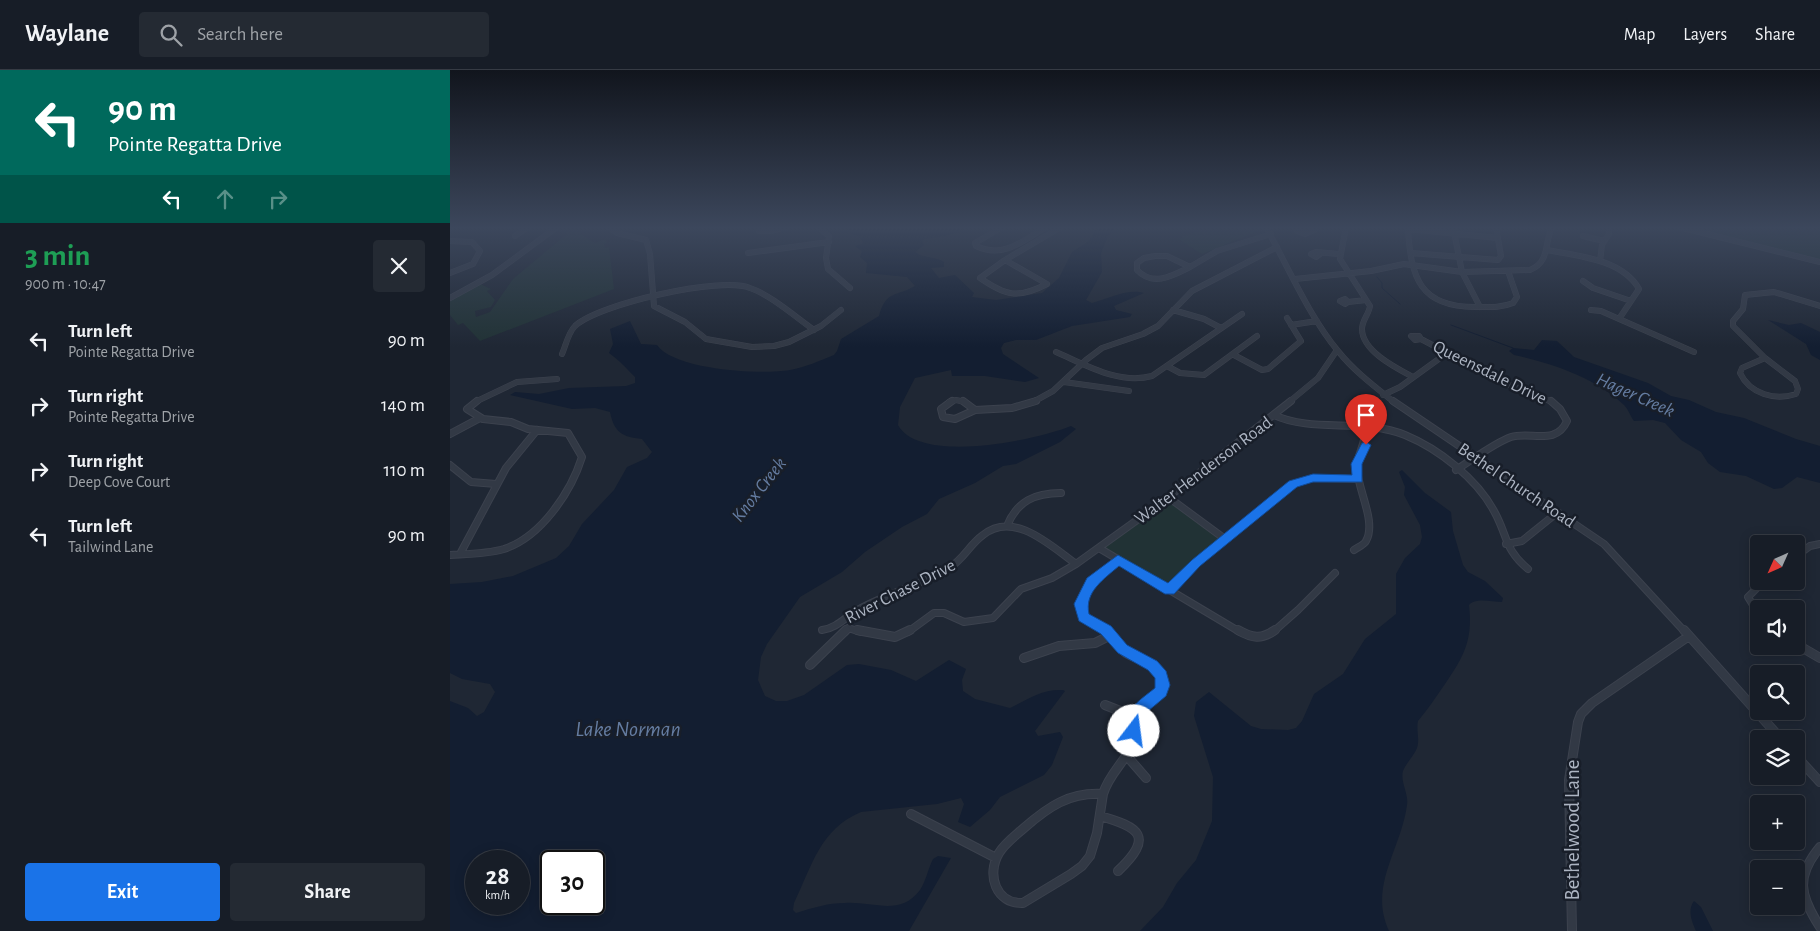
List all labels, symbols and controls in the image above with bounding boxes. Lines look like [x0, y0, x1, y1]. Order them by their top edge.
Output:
search box [139, 12, 489, 57]
icon: search [157, 21, 185, 49]
text: Waylane [25, 22, 109, 46]
text: Search here [197, 25, 283, 44]
text: Map [1624, 26, 1655, 44]
text: Layers [1683, 26, 1727, 44]
text: Share [1755, 26, 1795, 44]
icon: left [25, 90, 90, 155]
text: 90 m [108, 92, 177, 127]
text: Pointe Regatta Drive [108, 133, 282, 155]
icon: left [158, 185, 186, 213]
icon: ahead [211, 185, 239, 213]
icon: right [264, 185, 292, 213]
button: close [373, 240, 425, 292]
text: 3 min [25, 241, 90, 271]
text: 900 m · 10:47 [25, 276, 106, 292]
text: Turn left [68, 322, 132, 341]
icon: left [25, 327, 53, 355]
text: 90 m [388, 331, 425, 350]
street label: Queensdale Drive [1430, 338, 1549, 408]
text: Pointe Regatta Drive [68, 344, 195, 360]
water label: Hager Creek [1593, 370, 1678, 421]
text: Turn right [68, 387, 143, 406]
icon: right [25, 392, 53, 420]
pin [1345, 394, 1387, 445]
text: 140 m [381, 396, 425, 415]
icon: arrive [1352, 401, 1380, 429]
text: Pointe Regatta Drive [68, 409, 195, 425]
street label: Walter Henderson Road [1132, 413, 1276, 528]
street label: Bethel Church Road [1455, 440, 1578, 532]
text: Turn right [68, 452, 143, 471]
water label: Knox Creek [728, 454, 790, 526]
icon: right [25, 457, 53, 485]
text: 110 m [384, 461, 425, 480]
text: Deep Cove Court [68, 474, 170, 490]
text: Turn left [68, 517, 132, 536]
icon: left [25, 522, 53, 550]
text: 90 m [388, 526, 425, 545]
north arrow [1750, 535, 1805, 590]
map controls [1750, 535, 1805, 915]
text: Tailwind Lane [68, 539, 153, 555]
street label: River Chase Drive [842, 556, 959, 627]
button: sound [1750, 600, 1805, 655]
button: search [1750, 665, 1805, 720]
position arrow [1107, 704, 1159, 756]
water label: Lake Norman [575, 718, 681, 740]
button: layers [1750, 730, 1805, 785]
street label: Bethelwood Lane [1562, 760, 1583, 900]
button: + [1750, 795, 1805, 850]
speed limit sign: 30 [540, 850, 605, 915]
button: − [1750, 860, 1805, 915]
button: Exit [25, 863, 220, 921]
button: Share [230, 863, 425, 921]
text: 28 [485, 864, 510, 889]
text: km/h [485, 889, 510, 901]

